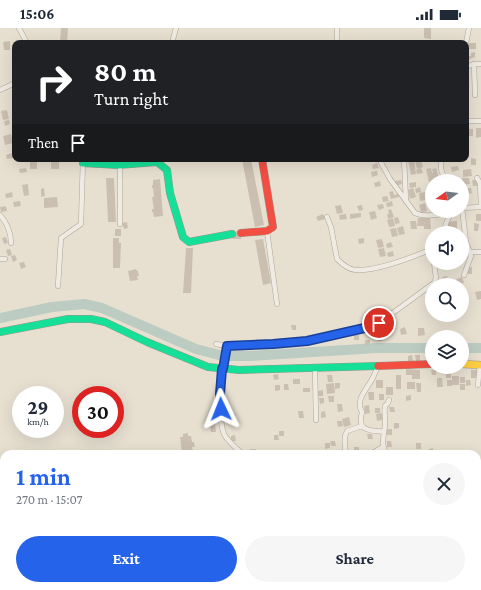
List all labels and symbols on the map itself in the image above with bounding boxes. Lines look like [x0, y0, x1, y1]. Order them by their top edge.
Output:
north arrow [425, 174, 469, 218]
pin [362, 306, 396, 340]
speed limit sign: 30 [72, 386, 124, 438]
position arrow [200, 388, 242, 430]

